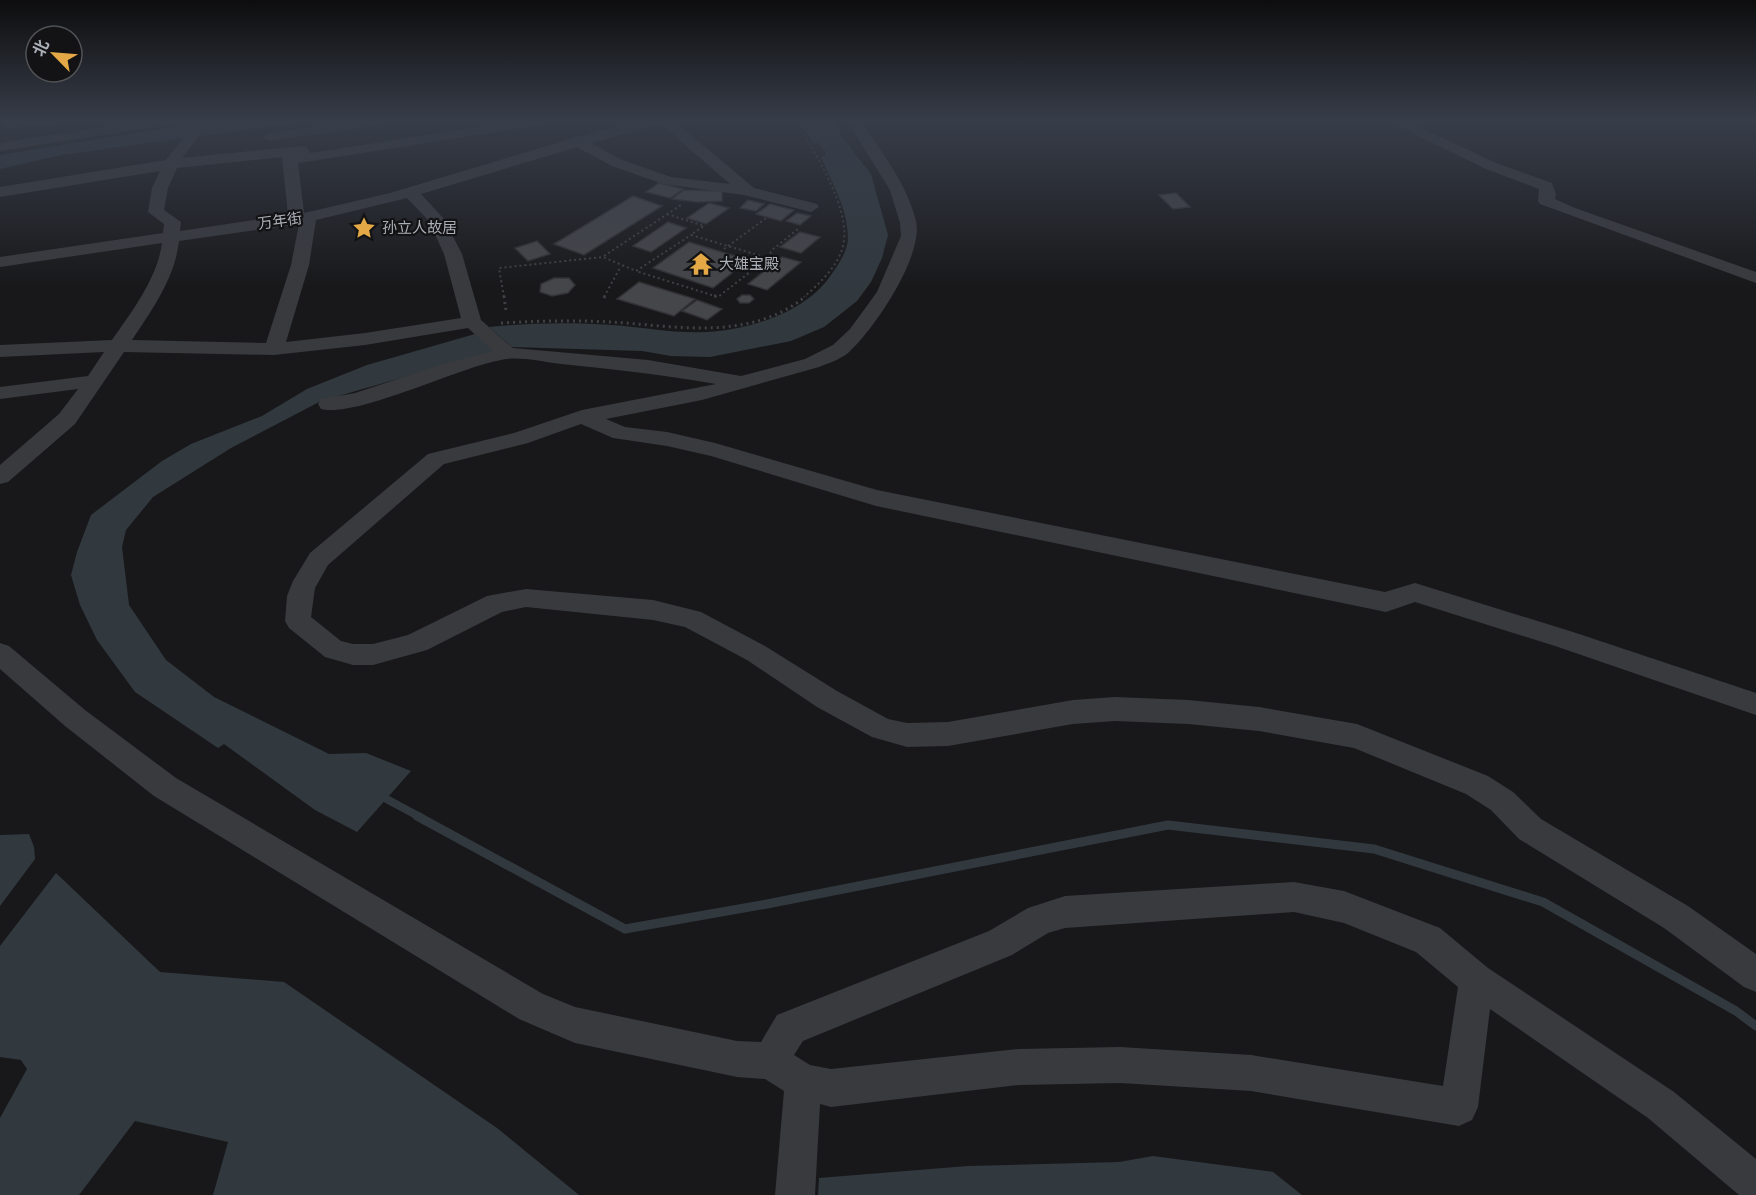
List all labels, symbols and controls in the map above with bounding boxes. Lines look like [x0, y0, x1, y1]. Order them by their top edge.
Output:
north arrow [24, 24, 84, 84]
text: 北 [29, 37, 53, 59]
street label: 万年街 [256, 209, 304, 233]
place icon: 孙立人故居 [351, 215, 377, 241]
place label: 孙立人故居 [382, 219, 457, 237]
temple icon: 大雄宝殿 [688, 251, 714, 277]
place label: 大雄宝殿 [719, 255, 779, 273]

